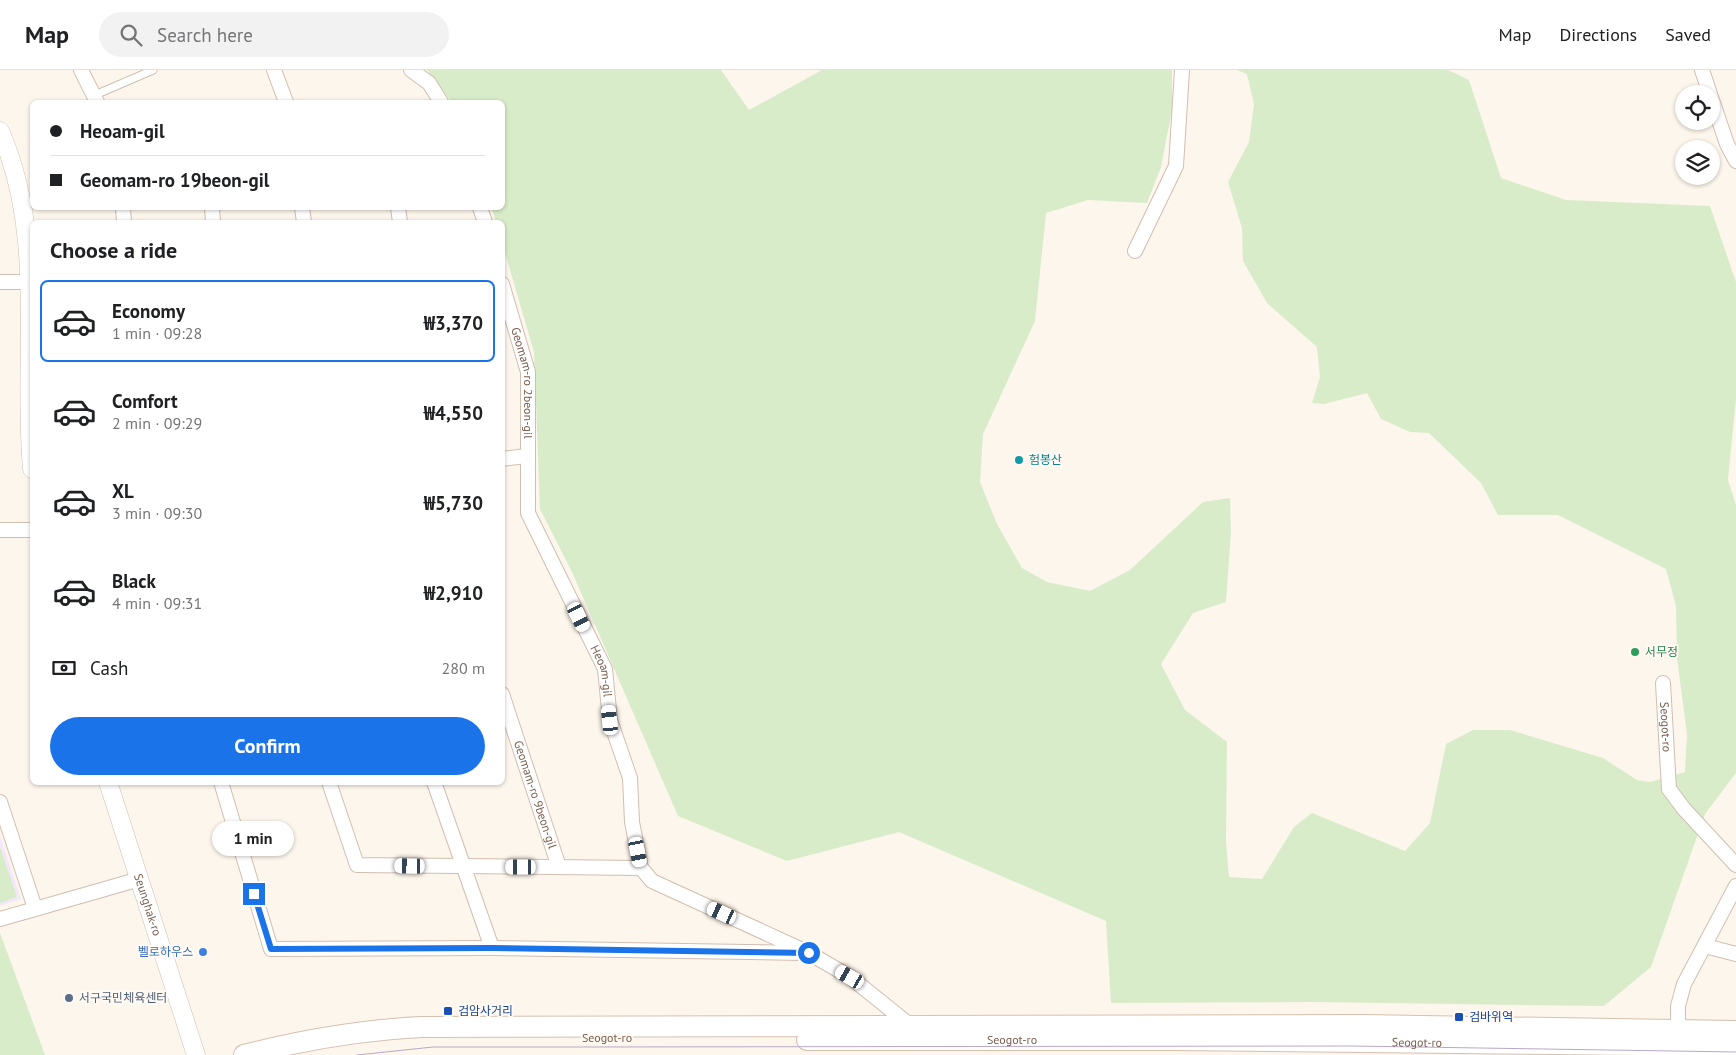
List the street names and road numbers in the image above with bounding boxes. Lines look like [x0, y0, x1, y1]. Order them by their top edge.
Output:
street label: Geomam-ro 2beon-gil [508, 325, 536, 439]
street label: Heoam-gil [587, 643, 616, 698]
street label: Seogot-ro [1657, 701, 1675, 752]
street label: Geomam-ro 9beon-gil [511, 739, 561, 851]
street label: Seunghak-ro [131, 872, 165, 938]
street label: Seogot-ro [582, 1030, 632, 1045]
street label: Seogot-ro [987, 1032, 1037, 1047]
street label: Seogot-ro [1392, 1034, 1442, 1050]

